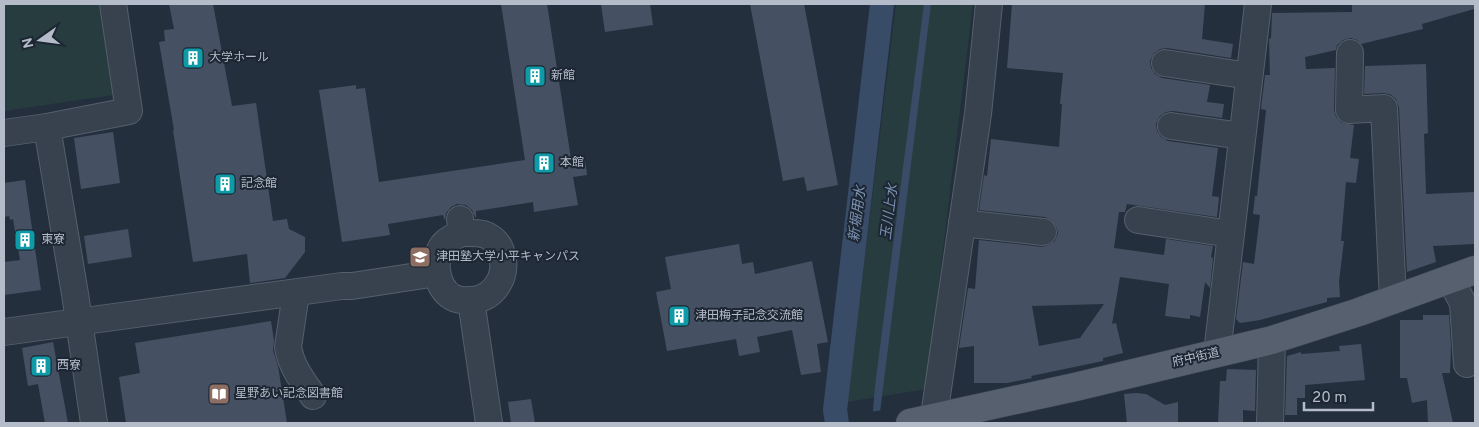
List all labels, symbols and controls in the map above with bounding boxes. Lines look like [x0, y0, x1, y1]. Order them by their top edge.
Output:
north arrow [15, 15, 65, 65]
text: N [19, 36, 38, 50]
building icon: 大学ホール [181, 46, 205, 70]
place label: 大学ホール [209, 50, 269, 66]
building icon: 新館 [523, 64, 547, 88]
place label: 新館 [551, 68, 575, 84]
building icon: 本館 [532, 151, 556, 175]
place label: 本館 [560, 155, 584, 171]
building icon: 記念館 [213, 172, 237, 196]
place label: 記念館 [241, 176, 277, 192]
water label: 玉川上水 [878, 181, 902, 241]
water label: 新堀用水 [846, 183, 870, 243]
building icon: 東寮 [13, 228, 37, 252]
place label: 東寮 [41, 232, 65, 248]
school or university icon: 津田塾大学小平キャンパス [408, 245, 432, 269]
place label: 津田塾大学小平キャンパス [436, 249, 580, 265]
building icon: 津田梅子記念交流館 [667, 304, 691, 328]
place label: 津田梅子記念交流館 [695, 308, 803, 324]
street label: 府中街道 [1171, 345, 1221, 371]
building icon: 西寮 [29, 354, 53, 378]
place label: 西寮 [57, 358, 81, 374]
scale bar [1304, 380, 1373, 412]
library icon: 星野あい記念図書館 [207, 382, 231, 406]
place label: 星野あい記念図書館 [235, 386, 343, 402]
text: 20 m [1312, 389, 1347, 408]

